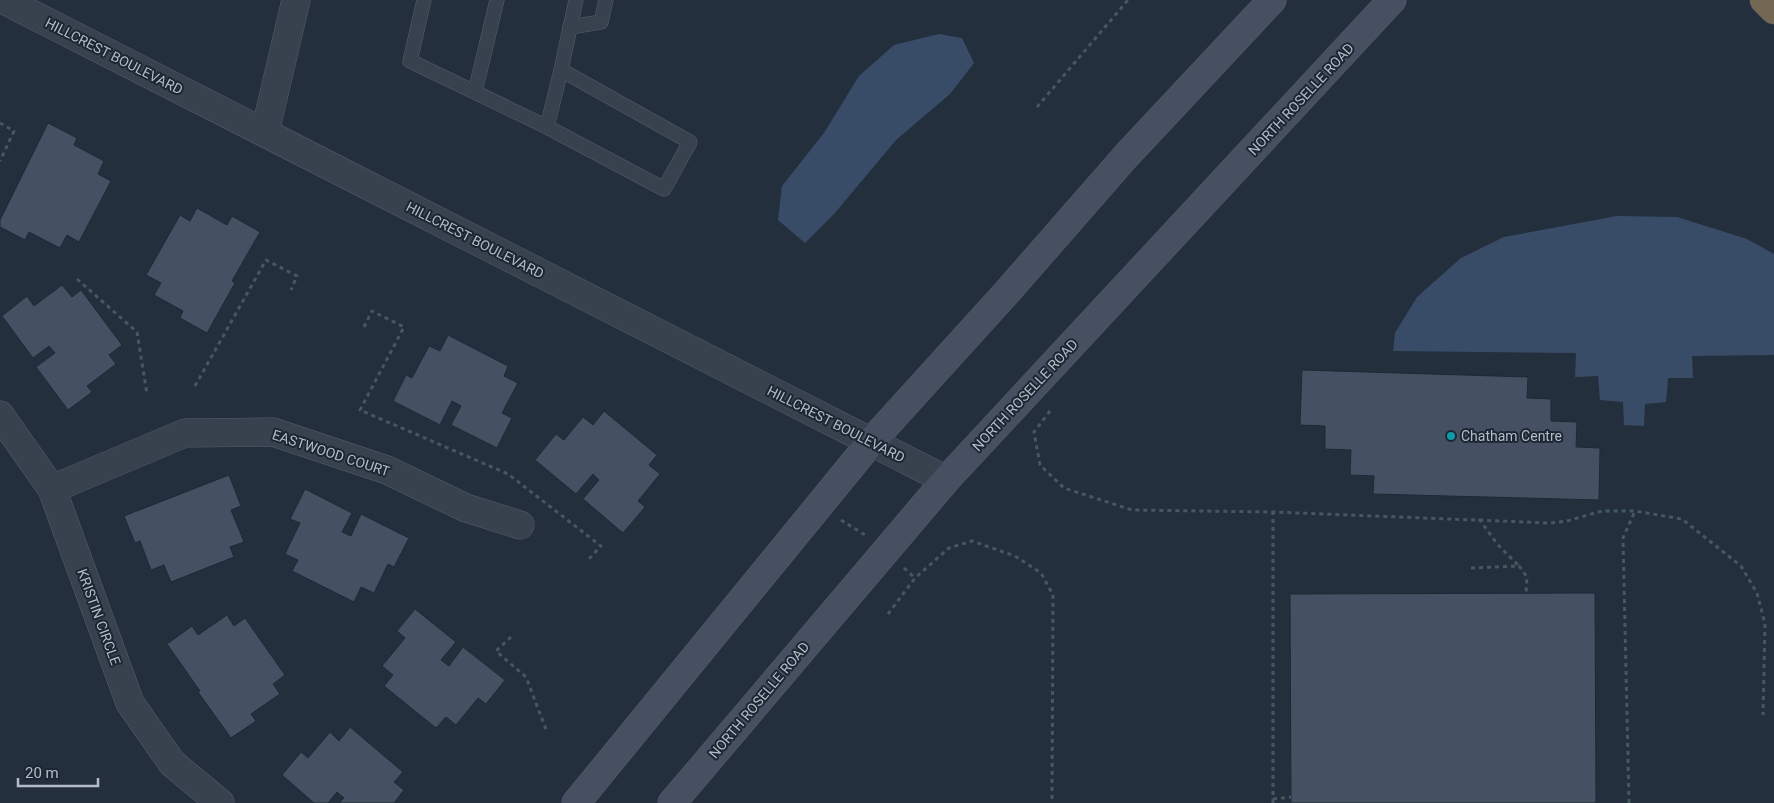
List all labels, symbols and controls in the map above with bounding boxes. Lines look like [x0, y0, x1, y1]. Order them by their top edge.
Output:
street label: HILLCREST BOULEVARD [43, 14, 185, 98]
street label: NORTH ROSELLE ROAD [1245, 40, 1357, 158]
street label: HILLCREST BOULEVARD [404, 198, 546, 282]
street label: NORTH ROSELLE ROAD [969, 336, 1081, 454]
street label: HILLCREST BOULEVARD [765, 382, 907, 466]
street label: EASTWOOD COURT [270, 426, 392, 480]
place label: Chatham Centre [1461, 428, 1562, 444]
marker: Chatham Centre [1445, 430, 1457, 442]
street label: KRISTIN CIRCLE [74, 567, 124, 667]
street label: NORTH ROSELLE ROAD [706, 639, 812, 761]
scale bar [18, 756, 98, 788]
text: 20 m [25, 764, 59, 782]

